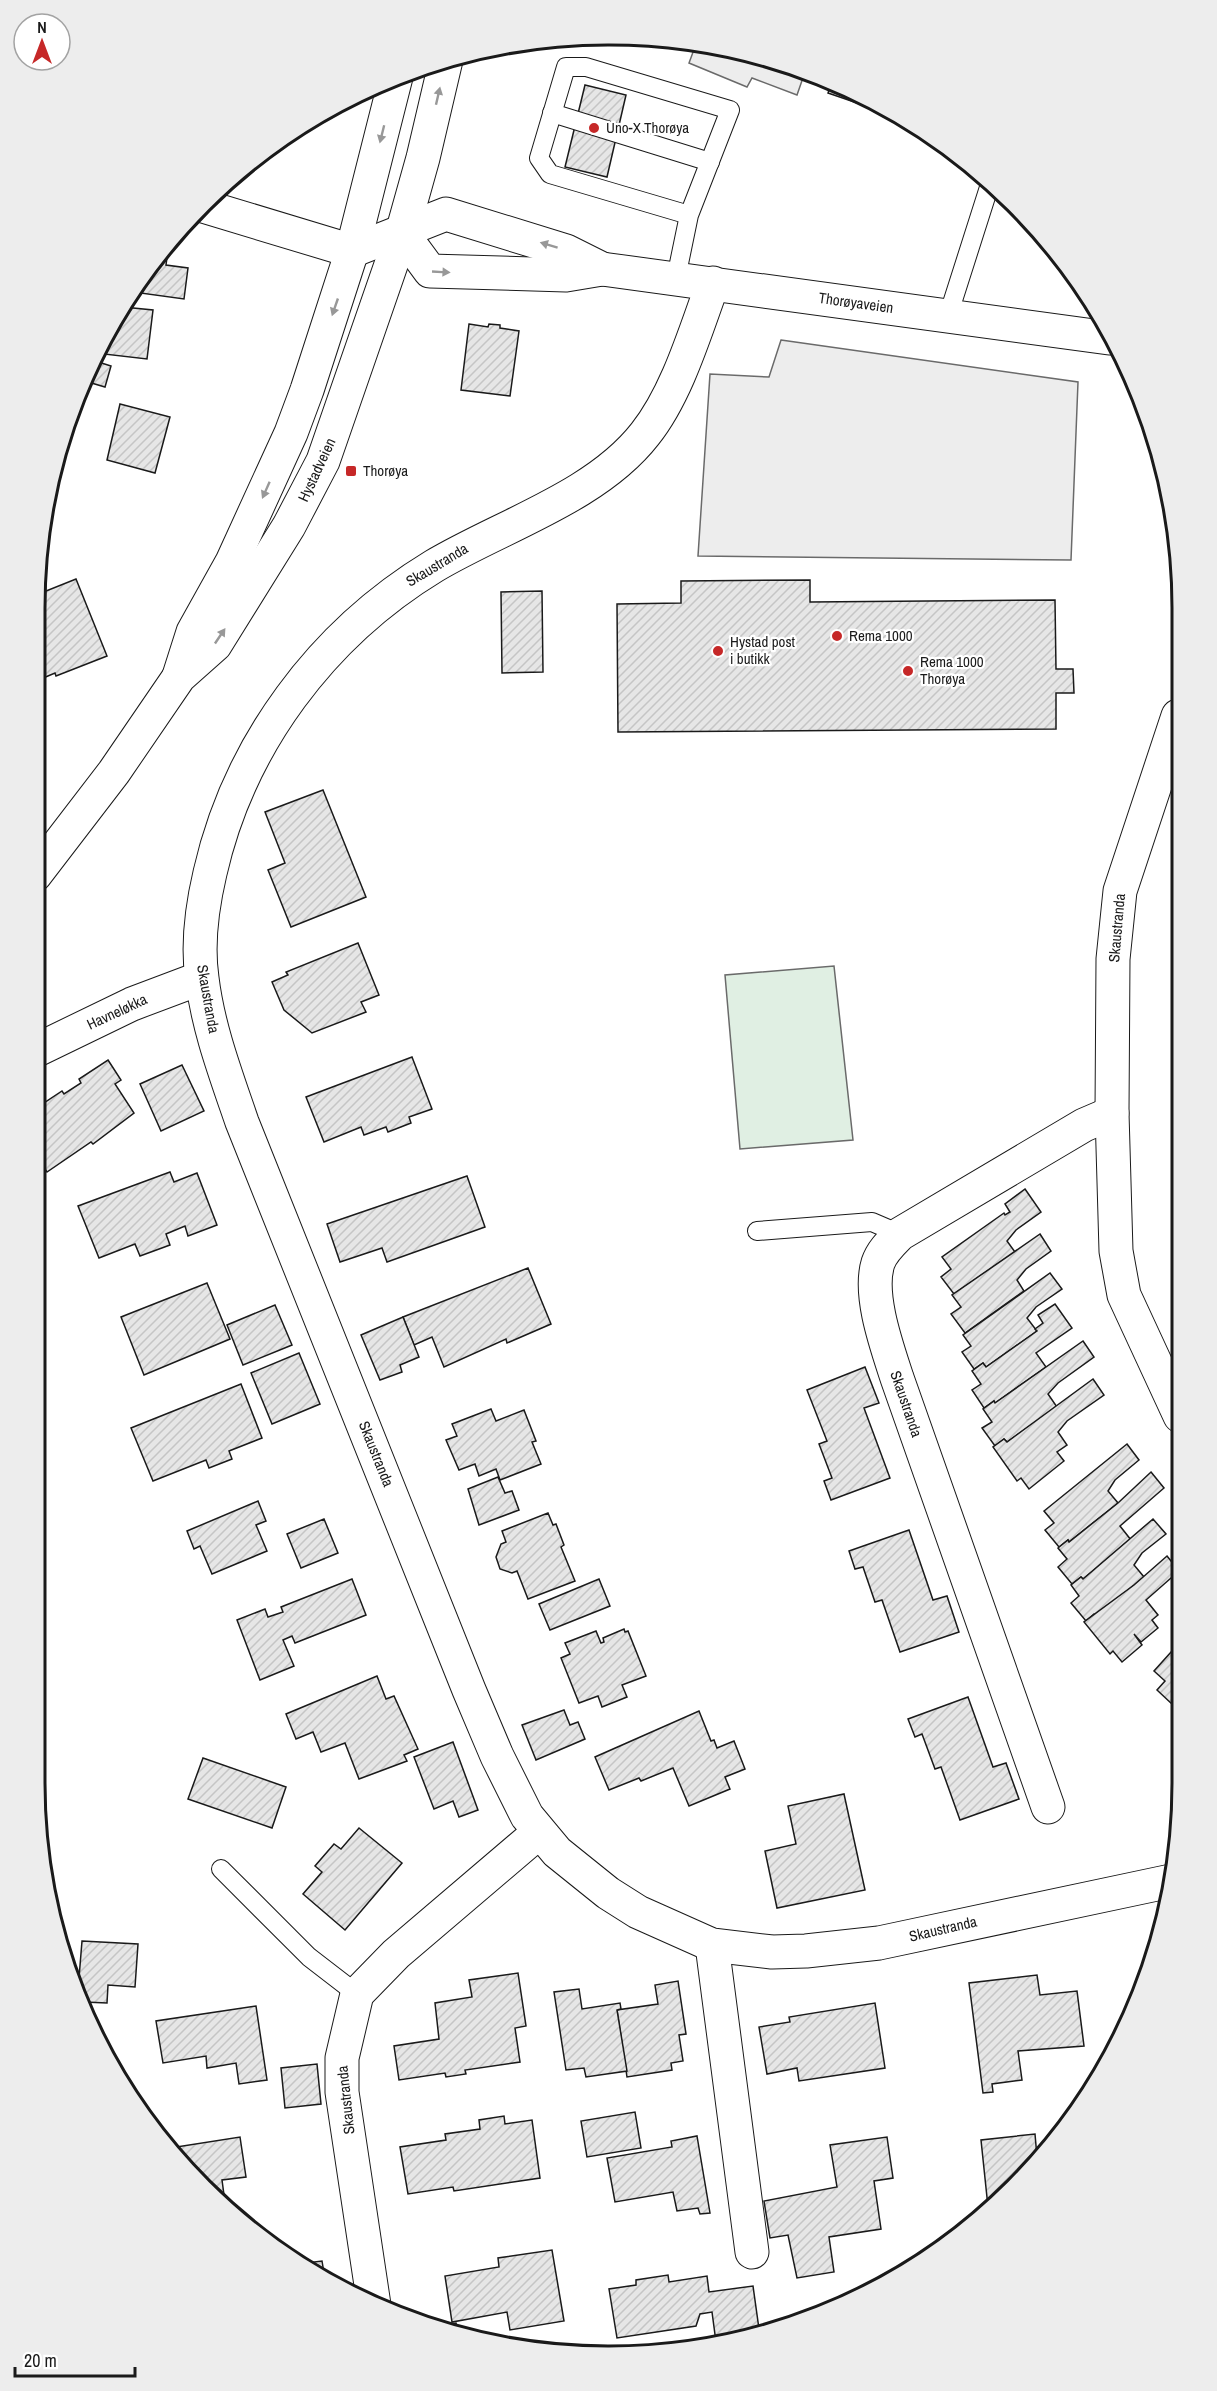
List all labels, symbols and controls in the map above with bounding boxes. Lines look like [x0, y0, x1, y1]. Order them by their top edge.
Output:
north arrow [12, 12, 72, 72]
text: N [37, 16, 47, 38]
one-way arrow [433, 86, 443, 105]
place label: Uno-X Thorøya [606, 117, 689, 138]
marker: Uno-X Thorøya [587, 121, 601, 135]
one-way arrow [377, 125, 386, 143]
one-way arrow [540, 240, 558, 249]
one-way arrow [431, 267, 450, 277]
street label: Thorøyaveien [817, 287, 895, 318]
one-way arrow [330, 298, 339, 316]
street label: Hystadveien [293, 434, 341, 505]
place label: Thorøya [363, 460, 408, 481]
marker: Thorøya [344, 464, 358, 478]
one-way arrow [261, 481, 270, 498]
street label: Skaustranda [402, 538, 472, 591]
place label: Rema 1000 [849, 625, 913, 646]
one-way arrow [214, 629, 226, 645]
marker: Rema 1000 [830, 629, 844, 643]
place label: Hystad post i butikk [730, 631, 796, 669]
marker: Hystad post i butikk [711, 644, 725, 658]
place label: Rema 1000 Thorøya [920, 651, 984, 689]
marker: Rema 1000 Thorøya [901, 664, 915, 678]
street label: Skaustranda [1103, 892, 1130, 963]
street label: Skaustranda [192, 963, 225, 1035]
street label: Havneløkka [83, 988, 150, 1035]
street label: Skaustranda [885, 1368, 928, 1440]
street label: Skaustranda [354, 1418, 399, 1490]
street label: Skaustranda [907, 1910, 979, 1947]
street label: Skaustranda [331, 2064, 360, 2135]
scale bar [15, 2340, 135, 2378]
text: 20 m [24, 2348, 57, 2373]

